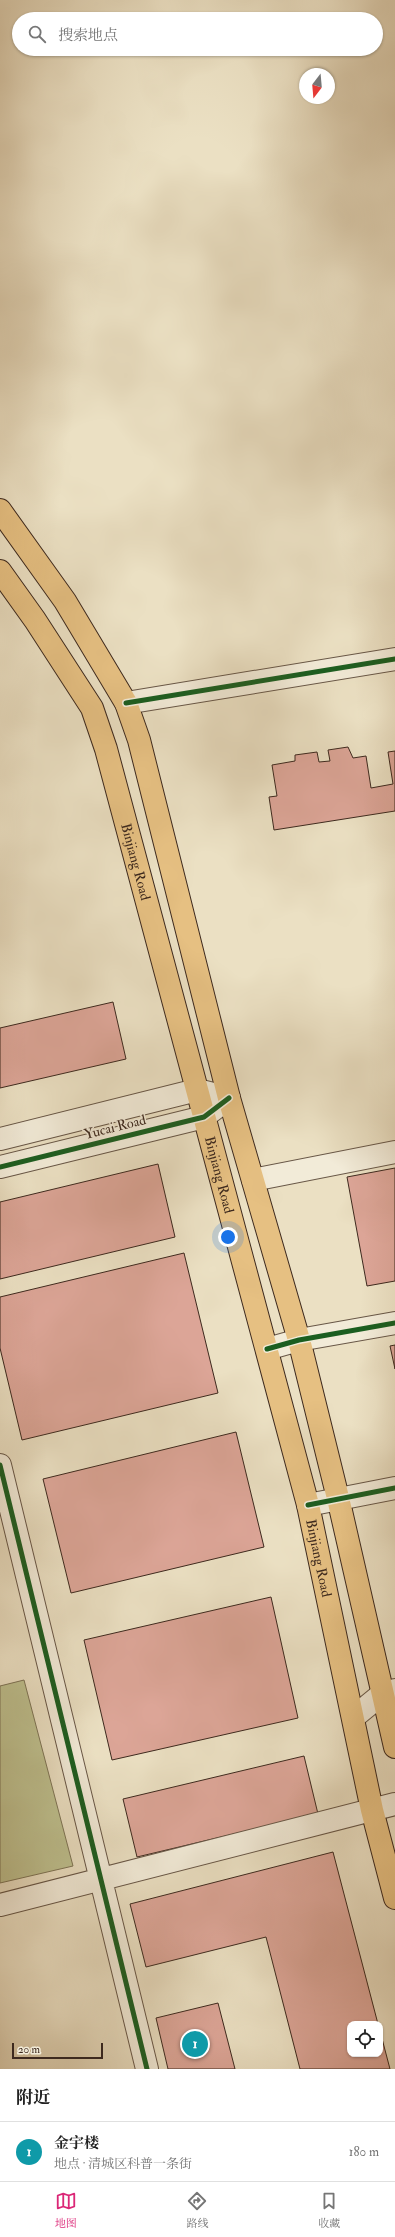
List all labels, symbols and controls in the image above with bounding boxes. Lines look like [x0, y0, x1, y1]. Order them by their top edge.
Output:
search box [12, 12, 383, 56]
icon: search [26, 23, 48, 45]
text: 搜索地点 [58, 26, 118, 45]
north arrow [299, 68, 335, 104]
street label: Binjiang Road [118, 821, 155, 902]
street label: Yucai Road [82, 1111, 148, 1143]
street label: Binjiang Road [201, 1134, 238, 1215]
your location [218, 1227, 238, 1247]
street label: Binjiang Road [303, 1517, 336, 1599]
map controls [347, 2021, 383, 2057]
button: locate [347, 2021, 383, 2057]
pin: 1 [182, 2029, 208, 2059]
scale bar [12, 2041, 103, 2060]
text: 20 m [18, 2043, 40, 2056]
text: 附近 [16, 2087, 50, 2108]
text: 金宇楼 [54, 2134, 99, 2153]
text: 1 [27, 2144, 31, 2160]
text: 180 m [349, 2144, 379, 2160]
text: 地点 · 清城区科普一条街 [54, 2156, 192, 2172]
tab: 地图 [55, 2190, 77, 2230]
tab: 路线 [186, 2190, 208, 2230]
tab: 收藏 [318, 2190, 340, 2230]

